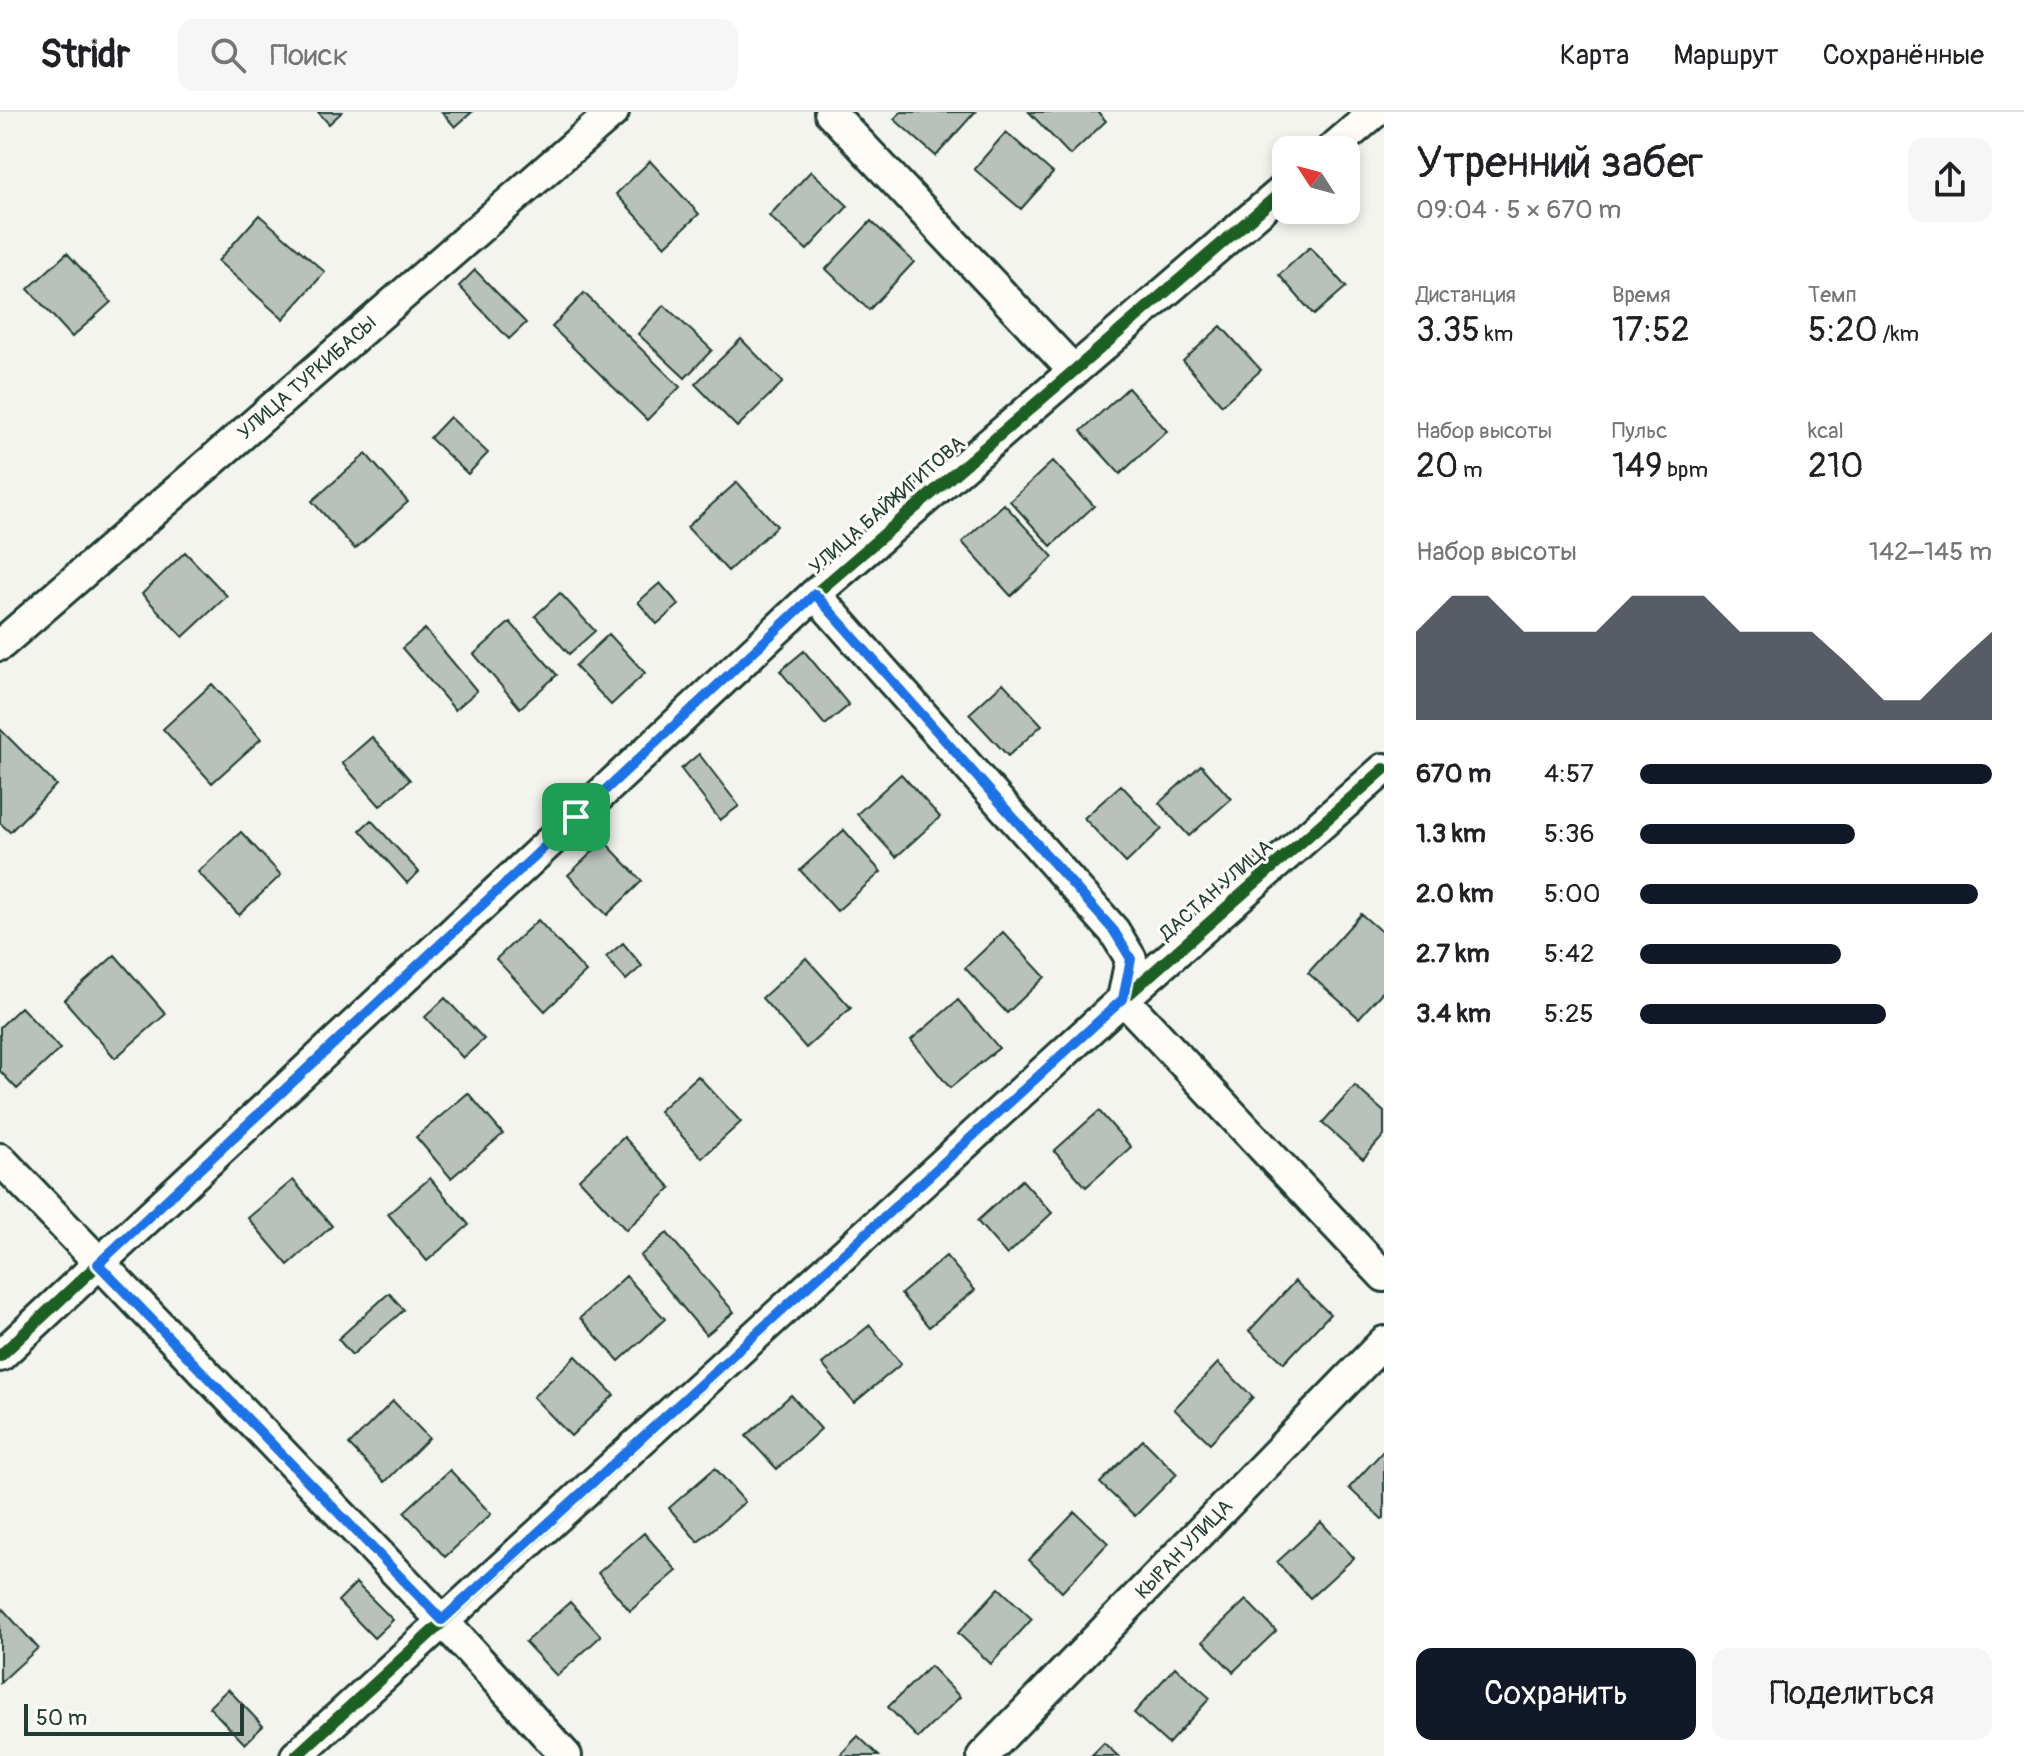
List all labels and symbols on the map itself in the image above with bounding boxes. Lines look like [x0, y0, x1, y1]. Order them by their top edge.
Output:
north arrow [1272, 136, 1360, 224]
street label: УЛИЦА ТУРКИБАСЫ [232, 311, 382, 445]
street label: УЛИЦА БАЙЖИГИТОВА [804, 431, 970, 579]
pin [542, 783, 610, 851]
street label: ДАСТАН УЛИЦА [1154, 834, 1278, 947]
street label: КЫРАН УЛИЦА [1130, 1494, 1238, 1604]
scale bar [24, 1700, 244, 1736]

